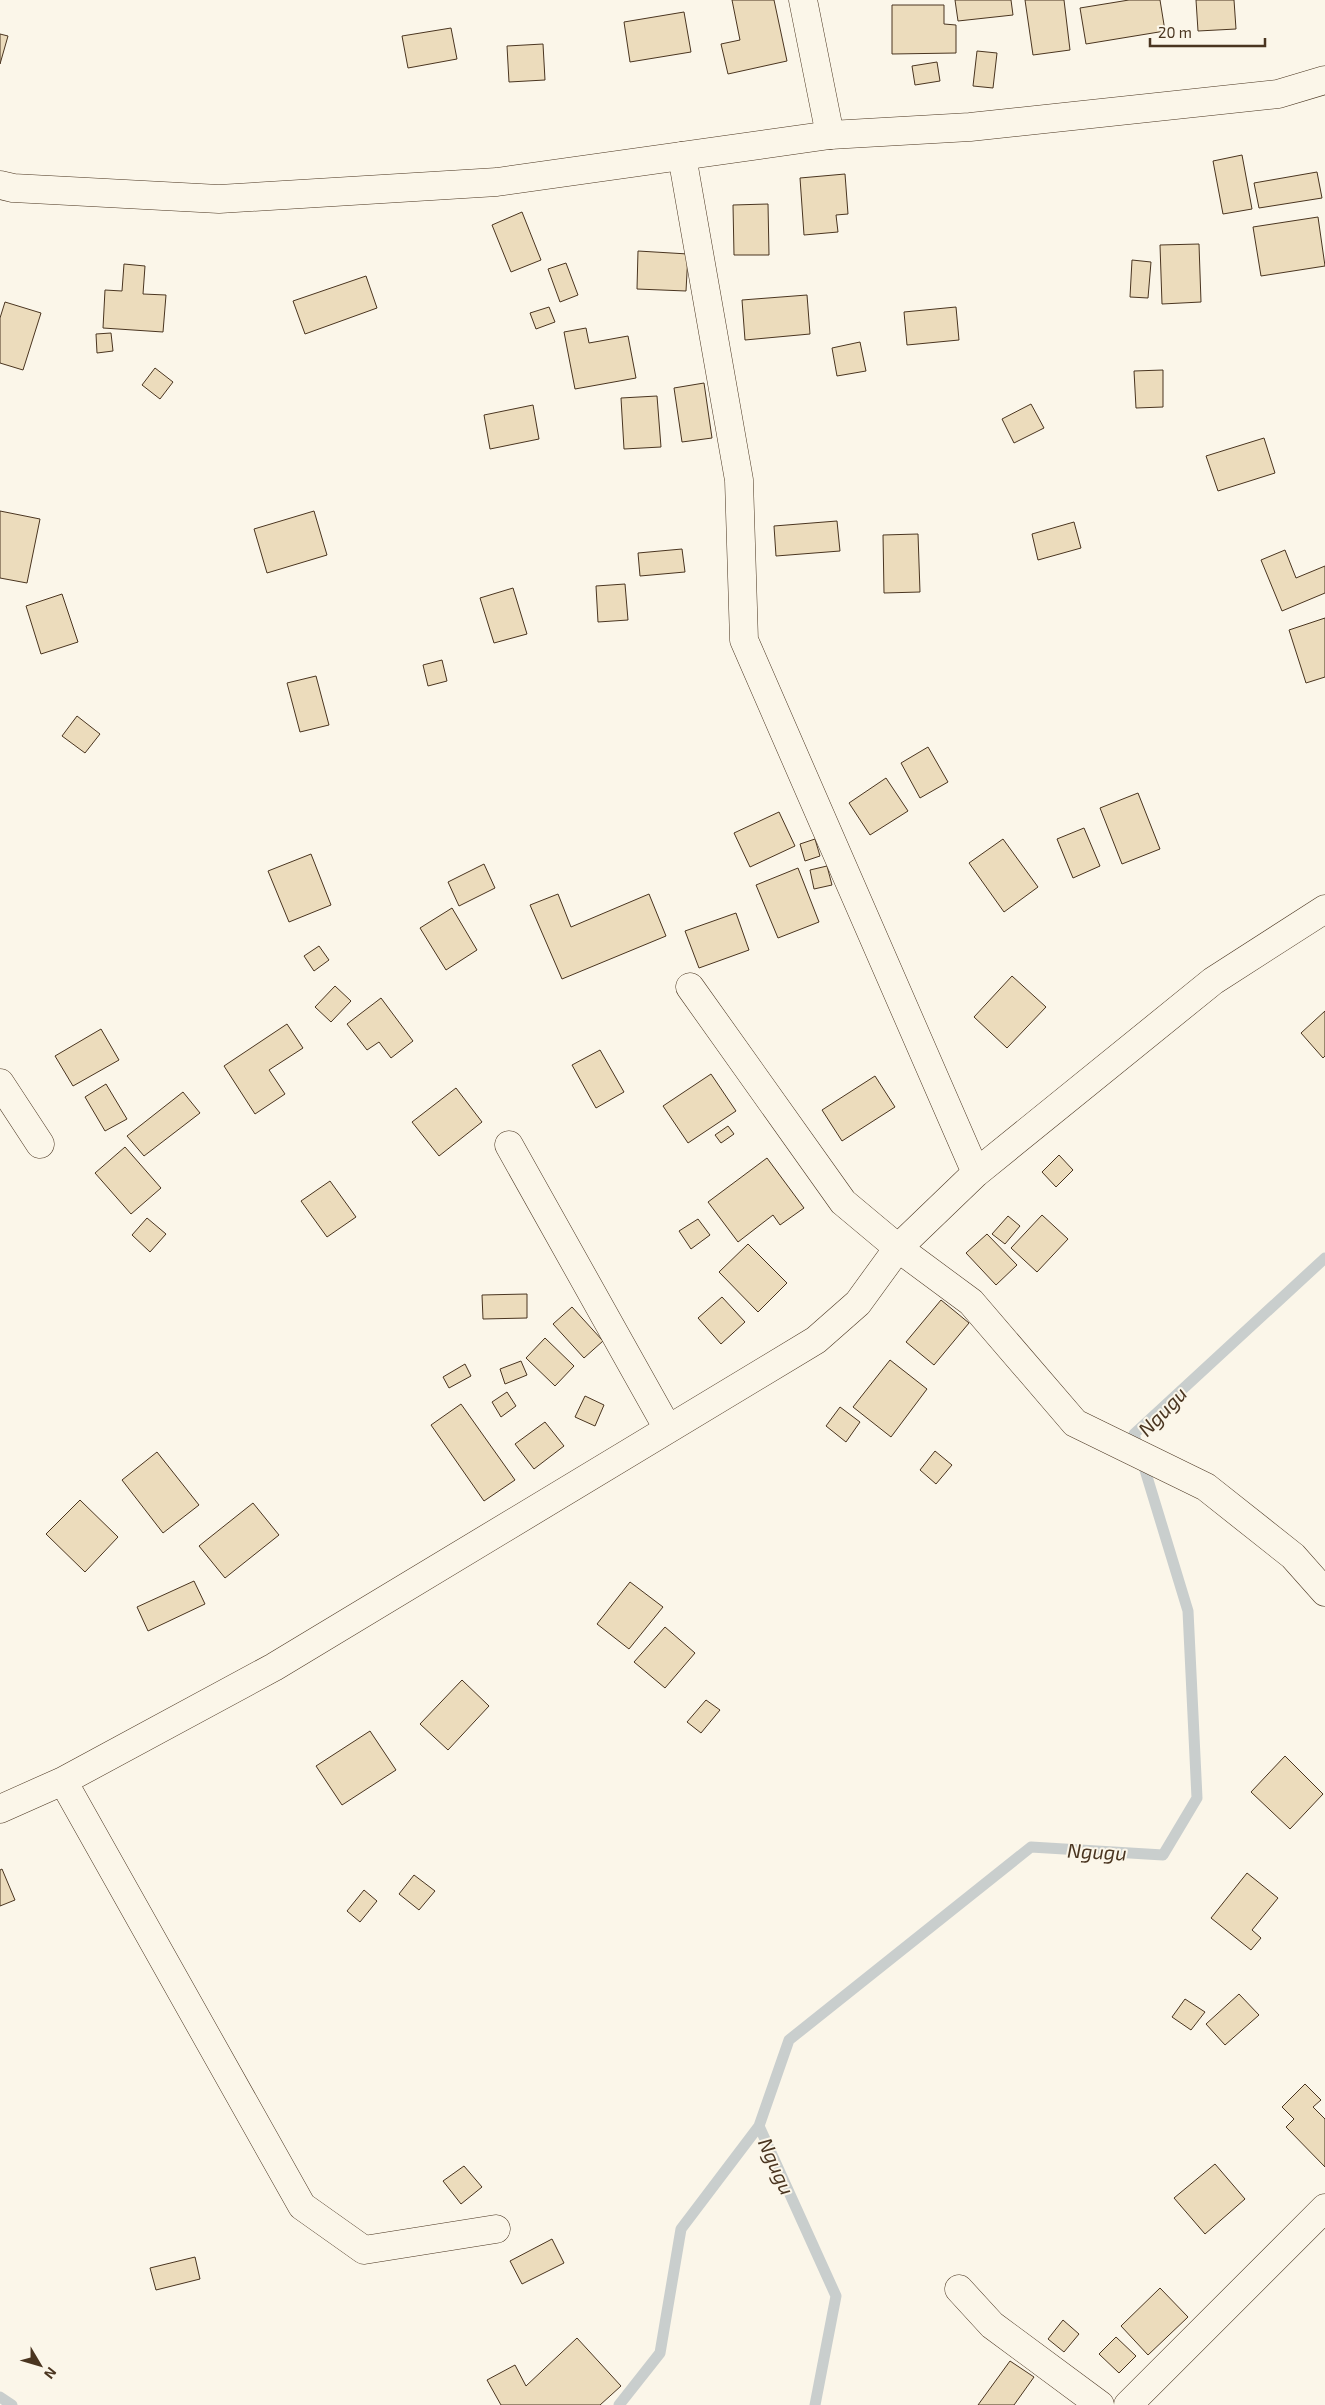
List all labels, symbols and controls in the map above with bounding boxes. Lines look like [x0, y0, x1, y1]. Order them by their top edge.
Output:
scale bar [1150, 15, 1265, 47]
text: 20 m [1158, 23, 1192, 41]
water label: Ngugu [1133, 1381, 1191, 1441]
water label: Ngugu [1067, 1837, 1127, 1865]
water label: Ngugu [754, 2134, 800, 2198]
north arrow [15, 2340, 65, 2390]
text: N [41, 2364, 60, 2383]

